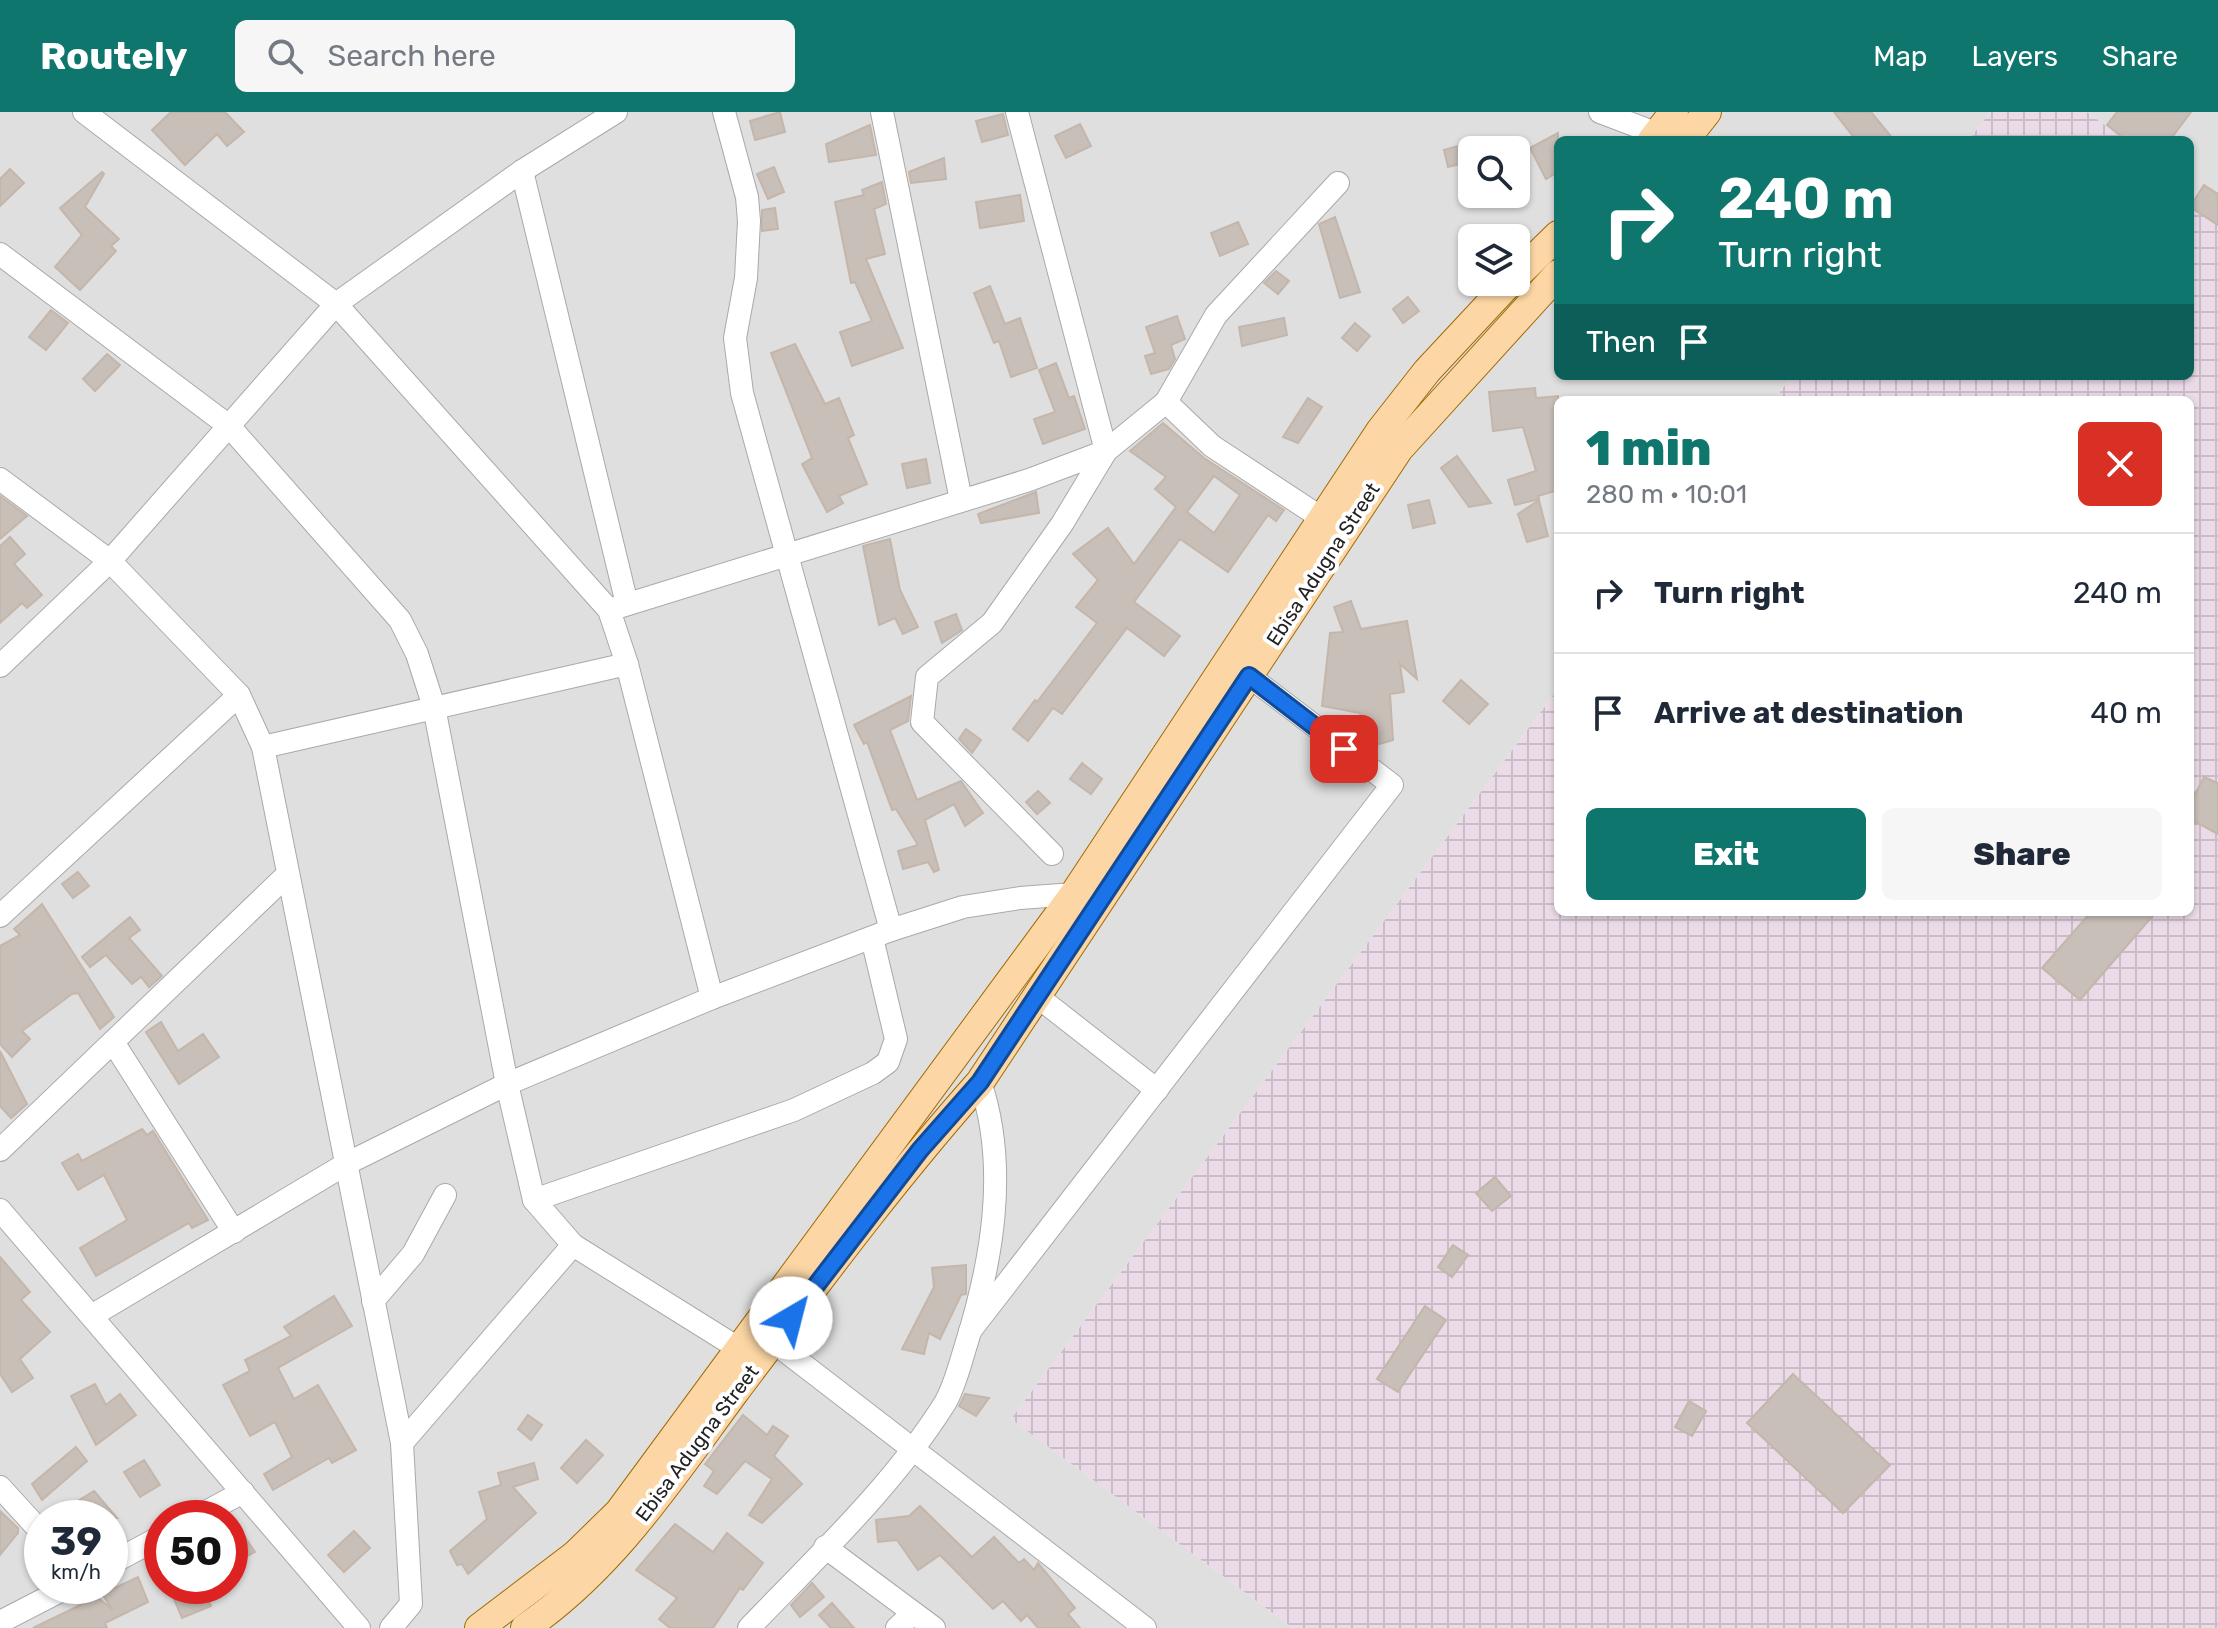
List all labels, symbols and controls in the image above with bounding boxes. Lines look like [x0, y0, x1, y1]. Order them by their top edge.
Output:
search box [235, 20, 795, 92]
text: Routely [40, 33, 187, 79]
icon: search [263, 34, 307, 78]
text: Search here [327, 38, 496, 74]
text: Map [1873, 40, 1928, 73]
text: Layers [1972, 40, 2058, 73]
text: Share [2102, 40, 2178, 73]
map controls [1458, 136, 1530, 296]
button: search [1458, 136, 1530, 208]
text: 240 m [1718, 166, 1894, 232]
icon: right [1586, 168, 1690, 272]
button: layers [1458, 224, 1530, 296]
text: Turn right [1718, 233, 1882, 276]
icon: arrive [1672, 320, 1716, 364]
text: Then [1586, 324, 1656, 360]
text: 1 min [1586, 420, 1712, 477]
button: close [2078, 422, 2162, 506]
street label: Ebisa Adugna Street [1261, 478, 1385, 650]
text: 280 m · 10:01 [1586, 479, 1747, 510]
icon: right [1586, 571, 1630, 615]
text: Turn right [1654, 575, 1805, 611]
text: 240 m [2073, 575, 2162, 611]
icon: arrive [1586, 691, 1630, 735]
text: Arrive at destination [1654, 695, 1964, 731]
text: 40 m [2090, 695, 2162, 731]
pin [1310, 715, 1378, 783]
icon: arrive [1322, 727, 1366, 771]
button: Exit [1586, 808, 1866, 900]
button: Share [1882, 808, 2162, 900]
position arrow [749, 1276, 833, 1360]
street label: Ebisa Adugna Street [630, 1360, 764, 1526]
speed limit sign: 50 [144, 1500, 248, 1604]
text: 39 [50, 1518, 102, 1565]
text: km/h [51, 1560, 101, 1584]

